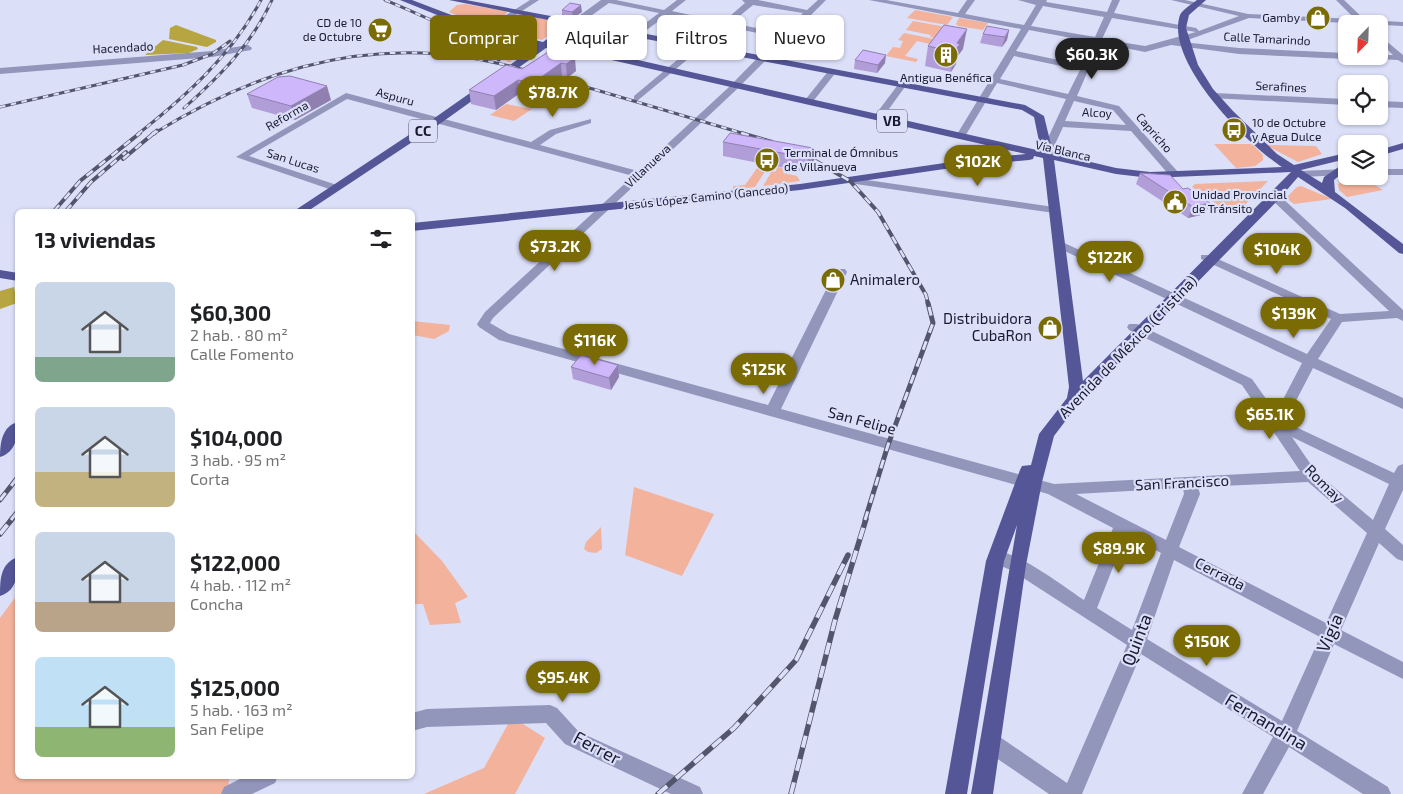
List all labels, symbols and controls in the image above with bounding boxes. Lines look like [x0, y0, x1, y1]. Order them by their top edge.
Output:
shop icon: Gamby [1305, 5, 1331, 31]
place label: Gamby [1262, 10, 1301, 24]
place label: CD de 10 de Octubre [303, 15, 362, 43]
chip: Comprar [430, 15, 537, 60]
chip: Alquilar [547, 15, 647, 60]
chip: Filtros [657, 15, 746, 60]
chip: Nuevo [756, 15, 844, 60]
north arrow [1338, 15, 1388, 65]
map controls [1338, 15, 1388, 185]
supermarket icon: CD de 10 de Octubre [367, 17, 393, 43]
street label: Calle Tamarindo [1223, 29, 1311, 47]
street label: Hacendado [92, 38, 154, 56]
pin: $60.3K [1051, 38, 1133, 80]
building icon: Antigua Benéfica [933, 42, 959, 68]
text: $60.3K [1066, 44, 1118, 63]
place label: Antigua Benéfica [900, 70, 992, 84]
button: locate [1338, 75, 1388, 125]
pin: $78.7K [512, 76, 594, 118]
street label: Serafines [1255, 78, 1307, 94]
text: $78.7K [528, 82, 578, 101]
street label: Aspuru [375, 84, 416, 108]
street label: Reforma [263, 97, 310, 133]
street label: Alcoy [1082, 104, 1113, 120]
road number: VB [877, 110, 907, 132]
street label: Capricho [1134, 110, 1176, 155]
place label: 10 de Octubre y Agua Dulce [1252, 115, 1326, 143]
bus stop icon: 10 de Octubre y Agua Dulce [1221, 117, 1247, 143]
road number: CC [409, 120, 437, 142]
button: layers [1338, 135, 1388, 185]
street label: Vía Blanca [1034, 137, 1092, 163]
street label: Villanueva [622, 141, 673, 190]
pin: $102K [943, 144, 1013, 187]
street label: San Lucas [265, 145, 321, 175]
place label: Terminal de Ómnibus de Villanueva [784, 145, 898, 173]
bus stop icon: Terminal de Ómnibus de Villanueva [754, 147, 780, 173]
text: $102K [955, 151, 1001, 170]
street label: Jesús López Camino (Gancedo) [623, 180, 789, 212]
place label: Unidad Provincial de Tránsito [1192, 187, 1287, 215]
public building icon: Unidad Provincial de Tránsito [1162, 189, 1188, 215]
icon: filters [367, 225, 395, 253]
text: 13 viviendas [35, 227, 156, 252]
pin: $73.2K [514, 230, 596, 272]
pin: $104K [1242, 232, 1312, 275]
text: $73.2K [530, 236, 580, 255]
text: $104K [1254, 239, 1300, 258]
pin: $122K [1075, 240, 1145, 283]
text: $122K [1088, 247, 1132, 266]
shop icon: Animalero [820, 267, 846, 293]
place label: Animalero [850, 270, 920, 288]
street label: Avenida de México (Cristina) [1054, 271, 1200, 421]
pin: $139K [1259, 296, 1329, 339]
text: $60,300 [190, 300, 271, 325]
icon: home [75, 302, 135, 362]
text: $139K [1272, 303, 1316, 322]
place label: Distribuidora CubaRon [943, 309, 1032, 344]
shop icon: Distribuidora CubaRon [1037, 315, 1063, 341]
pin: $116K [560, 324, 630, 366]
text: 2 hab. · 80 m² [190, 325, 288, 344]
text: $116K [574, 330, 616, 349]
text: Calle Fomento [190, 344, 294, 363]
pin: $125K [729, 352, 799, 395]
text: $125K [742, 359, 786, 378]
pin: $65.1K [1229, 398, 1311, 440]
street label: San Felipe [826, 402, 898, 438]
text: $65.1K [1246, 404, 1294, 423]
text: $104,000 [190, 425, 283, 450]
icon: home [75, 427, 135, 487]
text: 3 hab. · 95 m² [190, 450, 286, 469]
street label: Romay [1302, 460, 1348, 506]
text: Corta [190, 469, 230, 488]
street label: San Francisco [1135, 471, 1229, 493]
pin: $89.9K [1078, 532, 1160, 574]
text: $89.9K [1093, 538, 1145, 557]
text: $122,000 [190, 550, 281, 575]
icon: home [75, 552, 135, 612]
street label: Cerrada [1192, 553, 1248, 593]
text: 4 hab. · 112 m² [190, 575, 291, 594]
text: Concha [190, 594, 243, 613]
street label: Vigía [1311, 610, 1347, 655]
street label: Quinta [1116, 611, 1156, 669]
pin: $150K [1172, 624, 1242, 667]
text: $150K [1184, 631, 1230, 650]
pin: $95.4K [522, 660, 604, 703]
text: $95.4K [537, 667, 589, 686]
text: $125,000 [190, 675, 280, 700]
icon: home [75, 677, 135, 737]
street label: Fernandina [1221, 688, 1312, 754]
text: 5 hab. · 163 m² [190, 700, 293, 719]
text: San Felipe [190, 719, 264, 738]
street label: Ferrer [570, 726, 625, 769]

